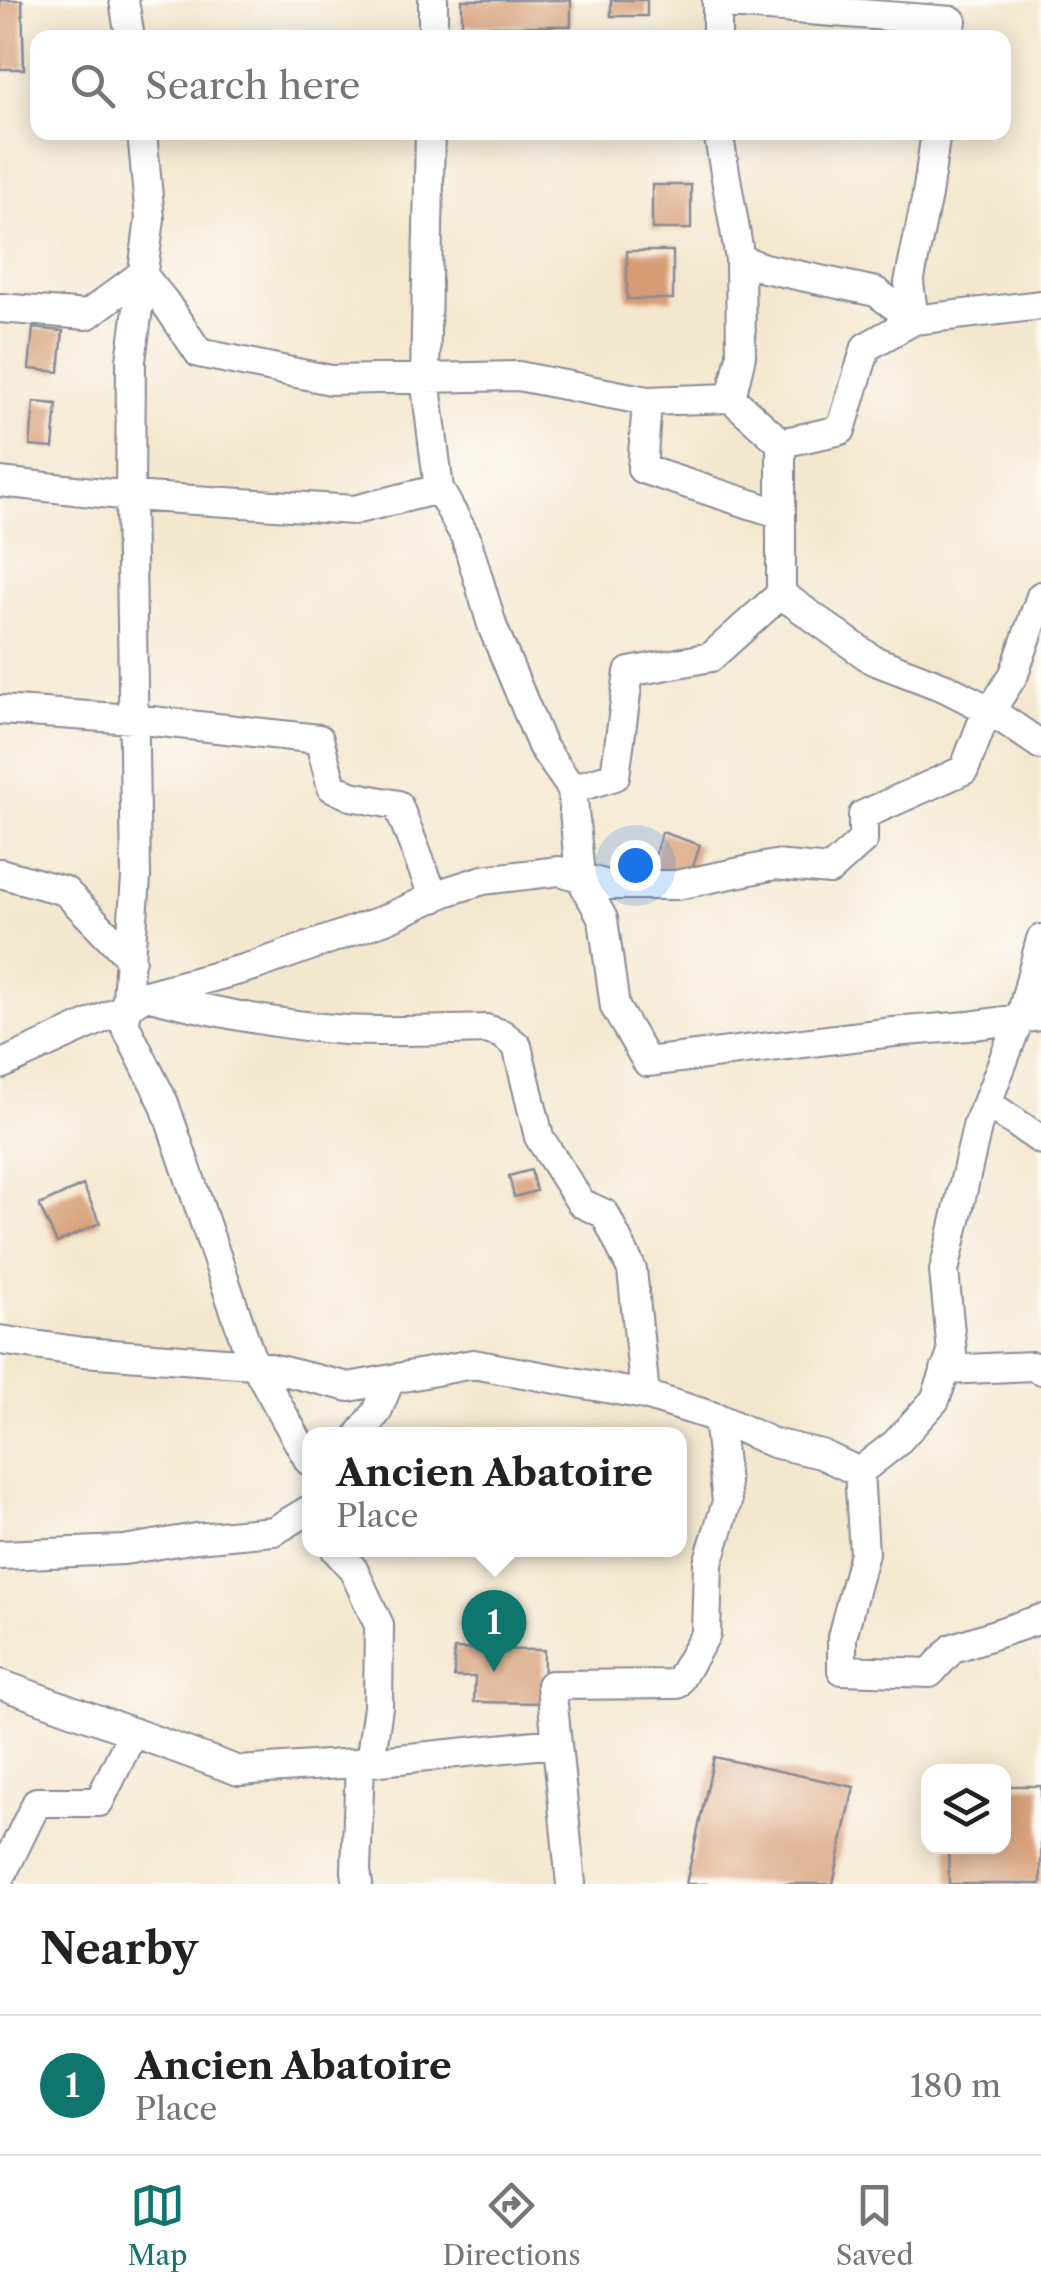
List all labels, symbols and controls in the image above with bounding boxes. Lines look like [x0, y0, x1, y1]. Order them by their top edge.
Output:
search box [30, 30, 1011, 140]
icon: search [65, 58, 120, 113]
text: Search here [145, 62, 360, 109]
your location [610, 840, 661, 891]
popup [302, 1427, 687, 1557]
text: Ancien Abatoire [336, 1449, 653, 1496]
text: Place [336, 1496, 418, 1535]
pin: 1 [462, 1590, 526, 1672]
map controls [921, 1764, 1011, 1854]
button: layers [921, 1764, 1011, 1854]
text: Nearby [40, 1923, 198, 1975]
text: Ancien Abatoire [135, 2042, 452, 2089]
text: 1 [65, 2066, 80, 2105]
text: 180 m [910, 2066, 1001, 2105]
text: Place [135, 2089, 217, 2128]
tab: Map [127, 2178, 188, 2272]
tab: Directions [442, 2178, 581, 2272]
tab: Saved [836, 2178, 914, 2272]

